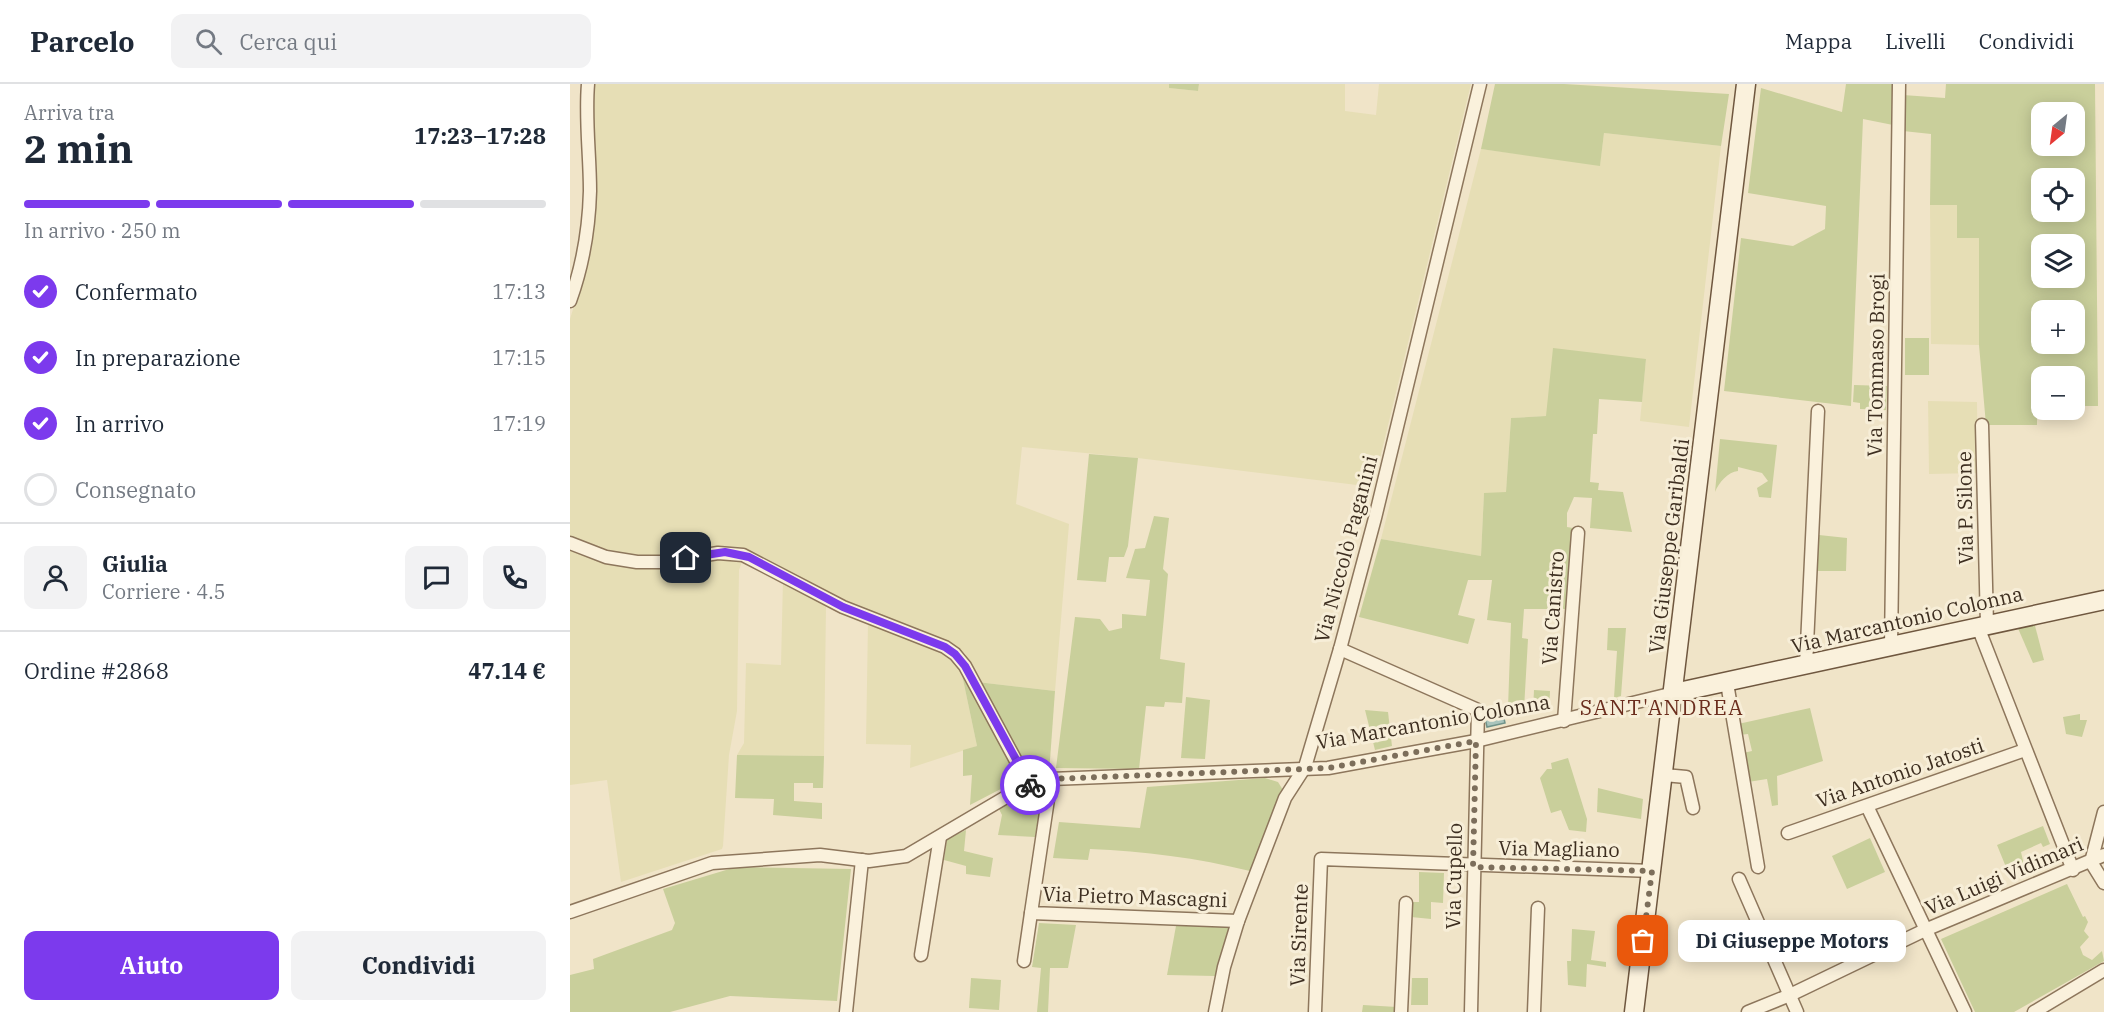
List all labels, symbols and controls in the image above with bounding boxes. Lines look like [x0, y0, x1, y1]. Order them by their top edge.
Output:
search box [171, 14, 591, 68]
text: Parcelo [30, 23, 135, 60]
icon: search [192, 25, 225, 58]
text: Cerca qui [240, 27, 337, 56]
text: Mappa [1785, 27, 1852, 55]
text: Livelli [1885, 27, 1946, 55]
text: Condividi [1979, 27, 2074, 55]
text: Arriva tra [24, 99, 115, 126]
north arrow [2031, 102, 2085, 156]
map controls [2031, 102, 2085, 420]
text: 17:23–17:28 [414, 121, 546, 150]
text: 2 min [24, 123, 133, 174]
button: locate [2031, 168, 2085, 222]
text: In arrivo · 250 m [24, 217, 181, 244]
button: layers [2031, 234, 2085, 288]
street label: Via Tommaso Brogi [1860, 273, 1891, 457]
icon: check [24, 275, 57, 308]
text: Confermato [75, 277, 197, 306]
text: 17:13 [492, 278, 546, 305]
button: + [2031, 300, 2085, 354]
icon: check [24, 341, 57, 374]
text: In preparazione [75, 343, 241, 372]
text: 17:15 [492, 344, 546, 371]
button: − [2031, 366, 2085, 420]
icon: check [24, 407, 57, 440]
text: In arrivo [75, 409, 164, 438]
text: 17:19 [492, 410, 546, 437]
street label: Via Giuseppe Garibaldi [1642, 437, 1695, 655]
street label: Via P. Silone [1950, 451, 1979, 565]
street label: Via Niccolò Paganini [1308, 452, 1384, 646]
text: Consegnato [75, 475, 196, 504]
pin [660, 532, 711, 583]
icon: home [669, 541, 702, 574]
button: person [24, 546, 87, 609]
button: chat [405, 546, 468, 609]
button: phone [483, 546, 546, 609]
text: Giulia [102, 549, 168, 578]
street label: Via Canistro [1535, 550, 1570, 666]
text: Corriere · 4.5 [102, 578, 226, 605]
street label: Via Marcantonio Colonna [1788, 580, 2025, 659]
text: Ordine #2868 [24, 656, 169, 685]
text: 47.14 € [468, 656, 546, 685]
street label: Via Marcantonio Colonna [1314, 688, 1552, 755]
district label: SANT'ANDREA [1580, 693, 1744, 721]
street label: Via Antonio Jatosti [1812, 731, 1987, 814]
courier [1000, 755, 1060, 815]
icon: bike [1014, 769, 1047, 802]
street label: Via Cupello [1439, 822, 1468, 930]
street label: Via Luigi Vidimari [1920, 830, 2087, 921]
street label: Via Magliano [1498, 834, 1620, 863]
street label: Via Pietro Mascagni [1042, 880, 1228, 913]
street label: Via Sirente [1283, 883, 1314, 987]
pin [1617, 915, 1668, 966]
callout: Di Giuseppe Motors [1679, 920, 1907, 962]
icon: bag [1626, 924, 1659, 957]
text: Di Giuseppe Motors [1695, 927, 1889, 954]
button: Aiuto [24, 931, 279, 1000]
button: Condividi [291, 931, 546, 1000]

